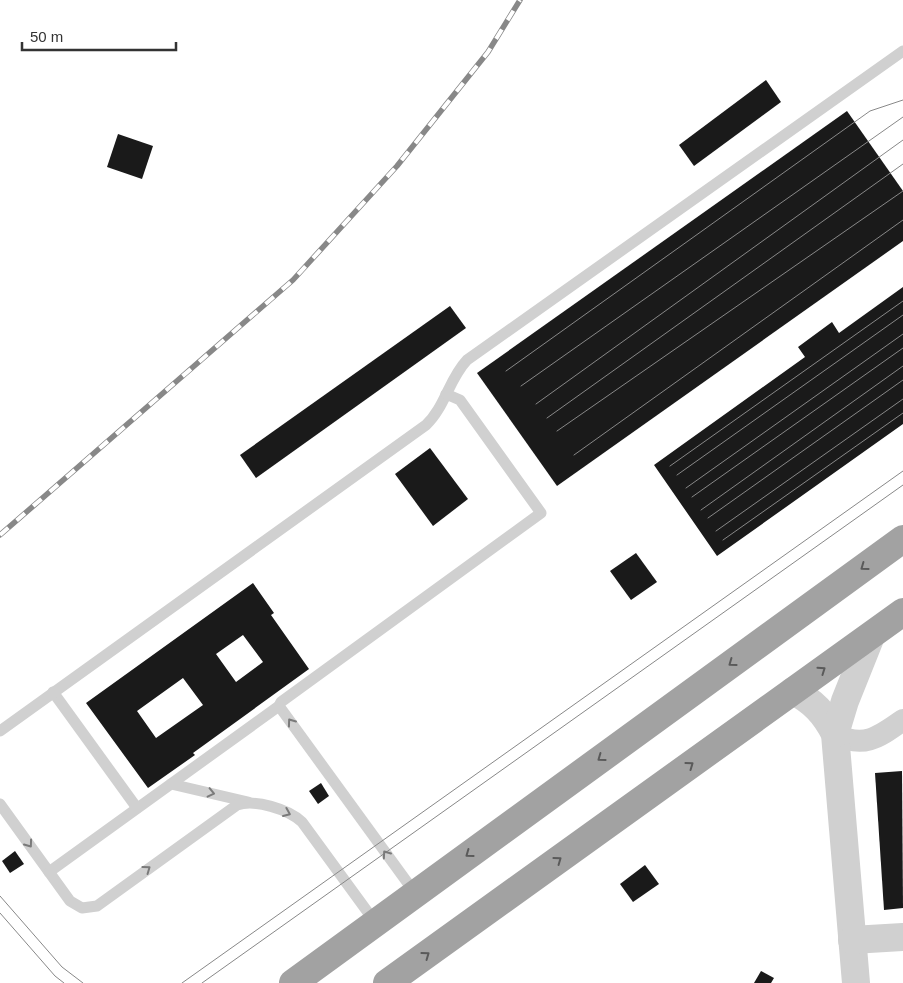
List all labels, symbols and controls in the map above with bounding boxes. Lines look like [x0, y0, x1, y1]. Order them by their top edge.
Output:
scale bar [22, 20, 176, 52]
text: 50 m [30, 28, 63, 45]
one-way arrow [860, 561, 869, 571]
one-way arrow [728, 657, 738, 666]
one-way arrow [817, 667, 826, 676]
one-way arrow [288, 718, 297, 728]
one-way arrow [597, 752, 606, 761]
one-way arrow [684, 762, 693, 770]
one-way arrow [207, 787, 216, 798]
one-way arrow [282, 806, 291, 817]
one-way arrow [23, 838, 31, 847]
one-way arrow [465, 848, 475, 857]
one-way arrow [383, 850, 392, 860]
one-way arrow [552, 857, 561, 865]
one-way arrow [141, 866, 151, 875]
one-way arrow [421, 951, 430, 961]

